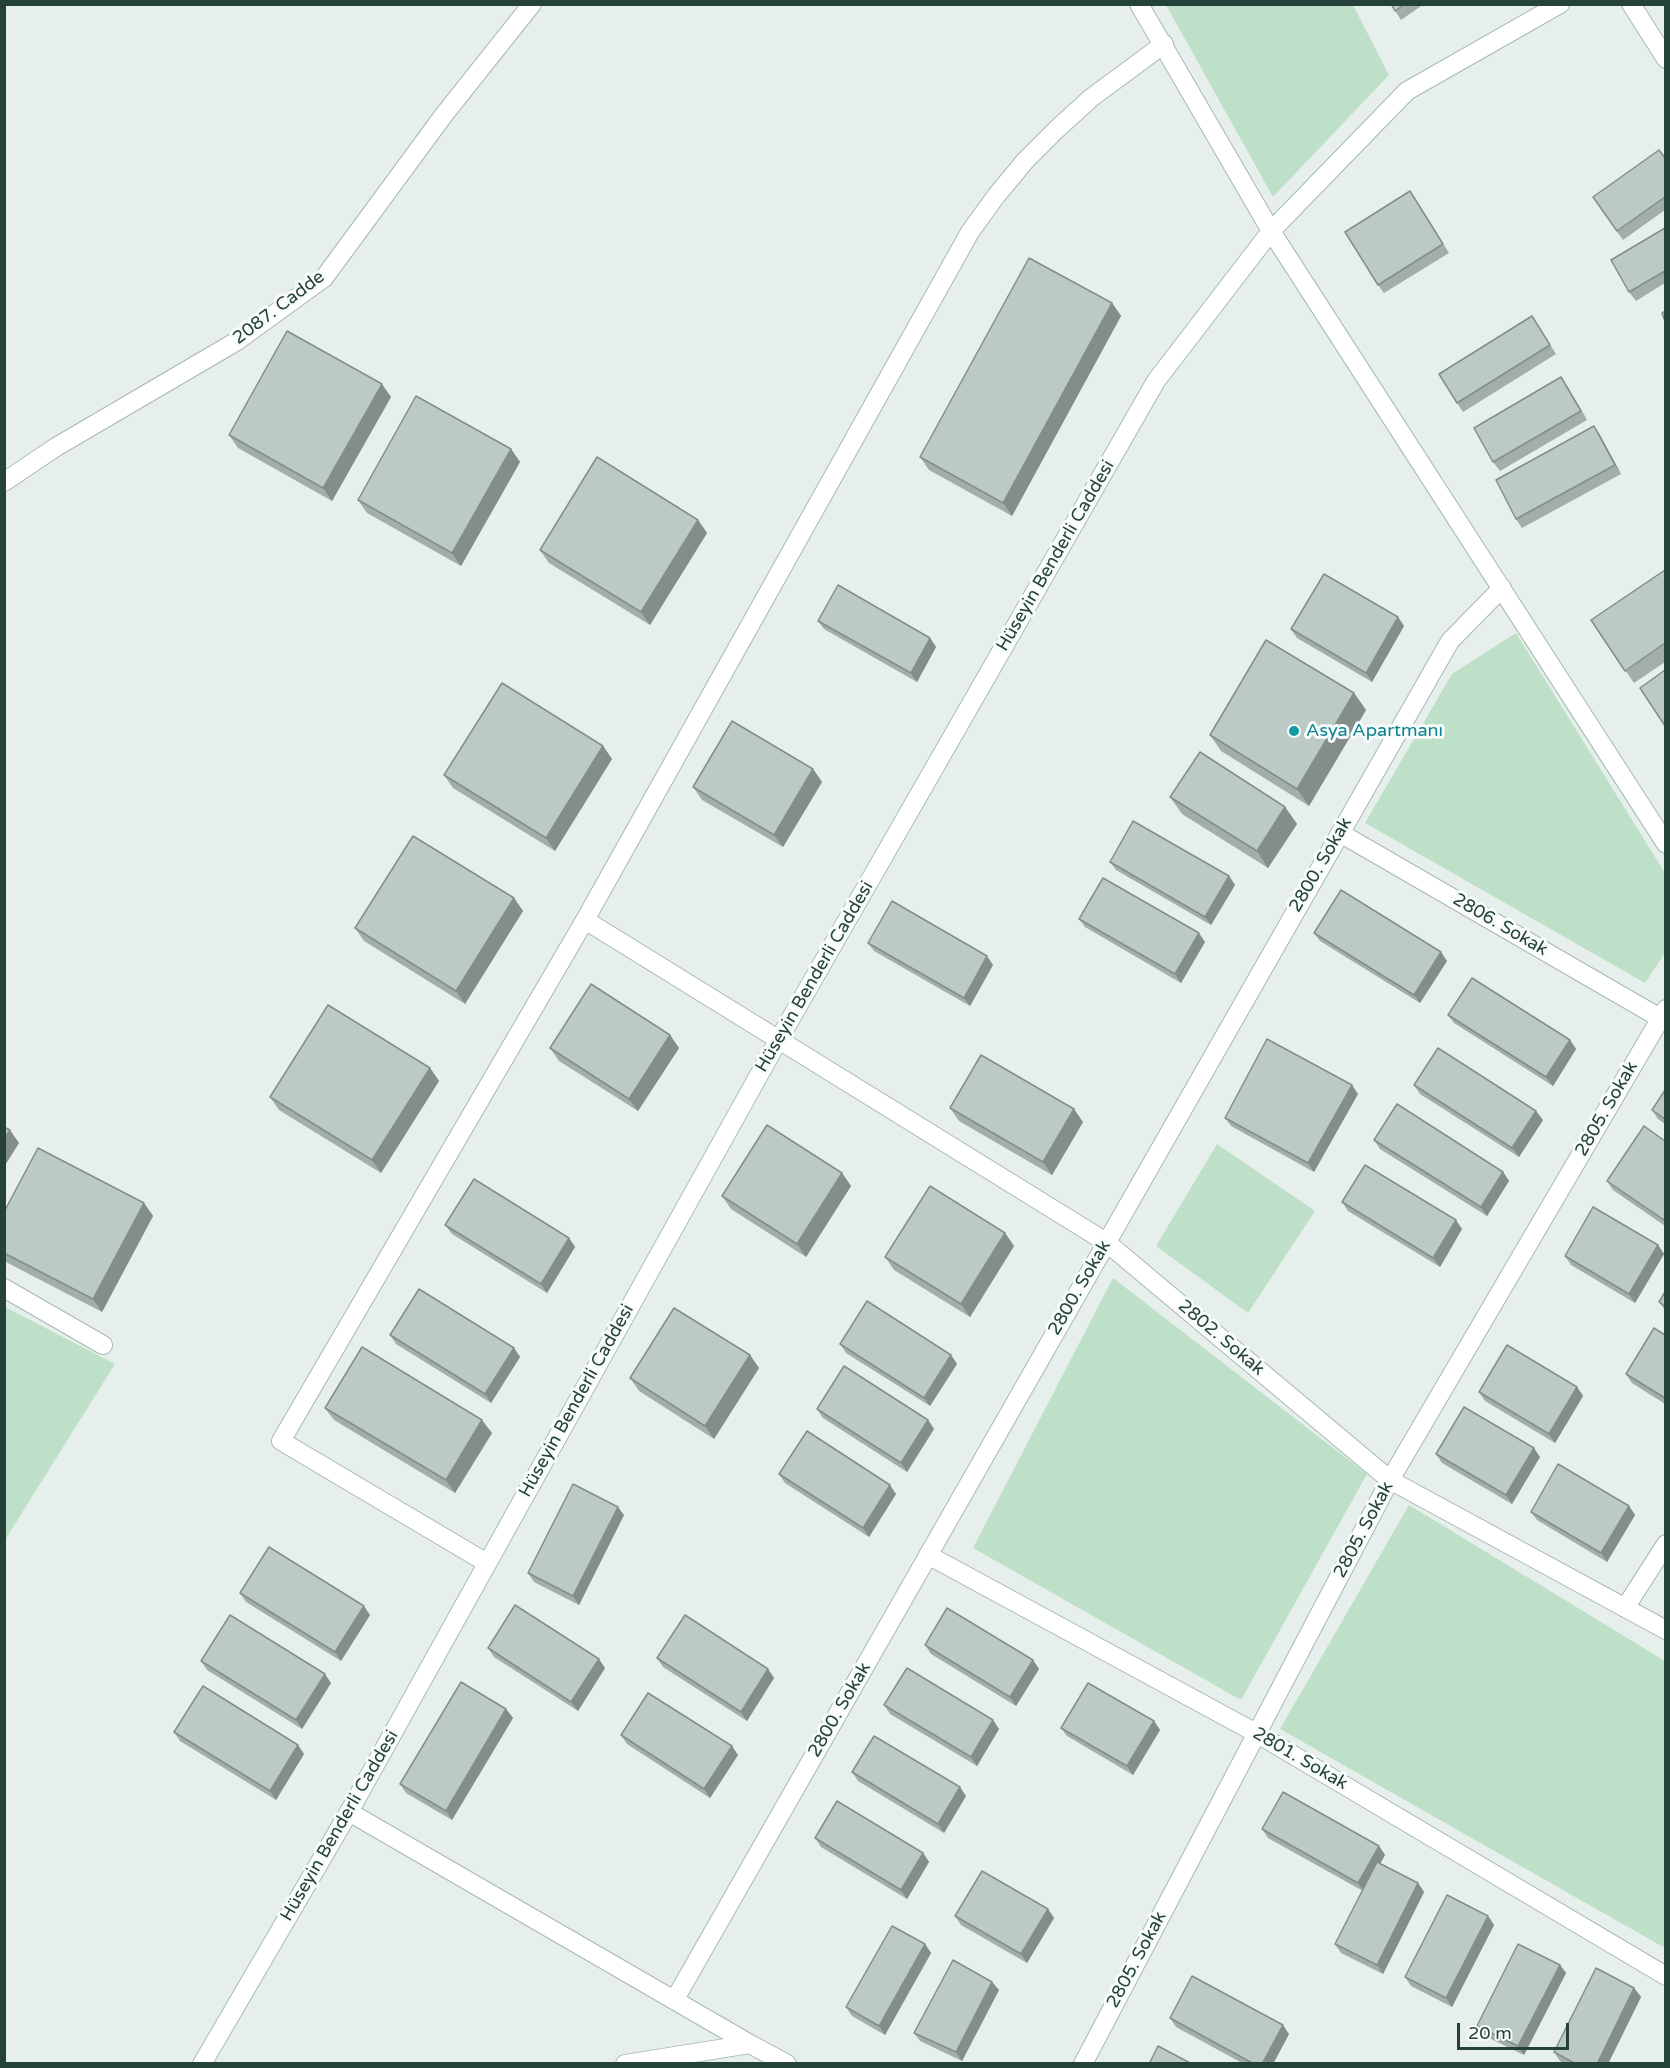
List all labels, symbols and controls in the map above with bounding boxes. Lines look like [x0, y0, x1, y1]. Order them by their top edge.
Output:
street label: 2087. Cadde [229, 267, 329, 349]
street label: Hüseyin Benderli Caddesi [992, 457, 1120, 655]
place label: Asya Apartmanı [1306, 720, 1443, 742]
marker: Asya Apartmanı [1287, 724, 1301, 738]
street label: 2800. Sokak [1285, 814, 1357, 916]
street label: Hüseyin Benderli Caddesi [751, 878, 879, 1076]
street label: 2806. Sokak [1449, 889, 1551, 961]
street label: 2805. Sokak [1571, 1058, 1643, 1160]
street label: 2800. Sokak [1044, 1237, 1116, 1339]
street label: 2802. Sokak [1173, 1296, 1269, 1380]
street label: Hüseyin Benderli Caddesi [515, 1301, 639, 1501]
street label: 2805. Sokak [1330, 1478, 1398, 1582]
street label: 2800. Sokak [804, 1659, 876, 1761]
street label: 2801. Sokak [1249, 1723, 1351, 1795]
street label: Hüseyin Benderli Caddesi [276, 1727, 404, 1925]
street label: 2805. Sokak [1103, 1908, 1171, 2012]
scale bar [1460, 2011, 1572, 2049]
text: 20 m [1468, 2022, 1512, 2044]

